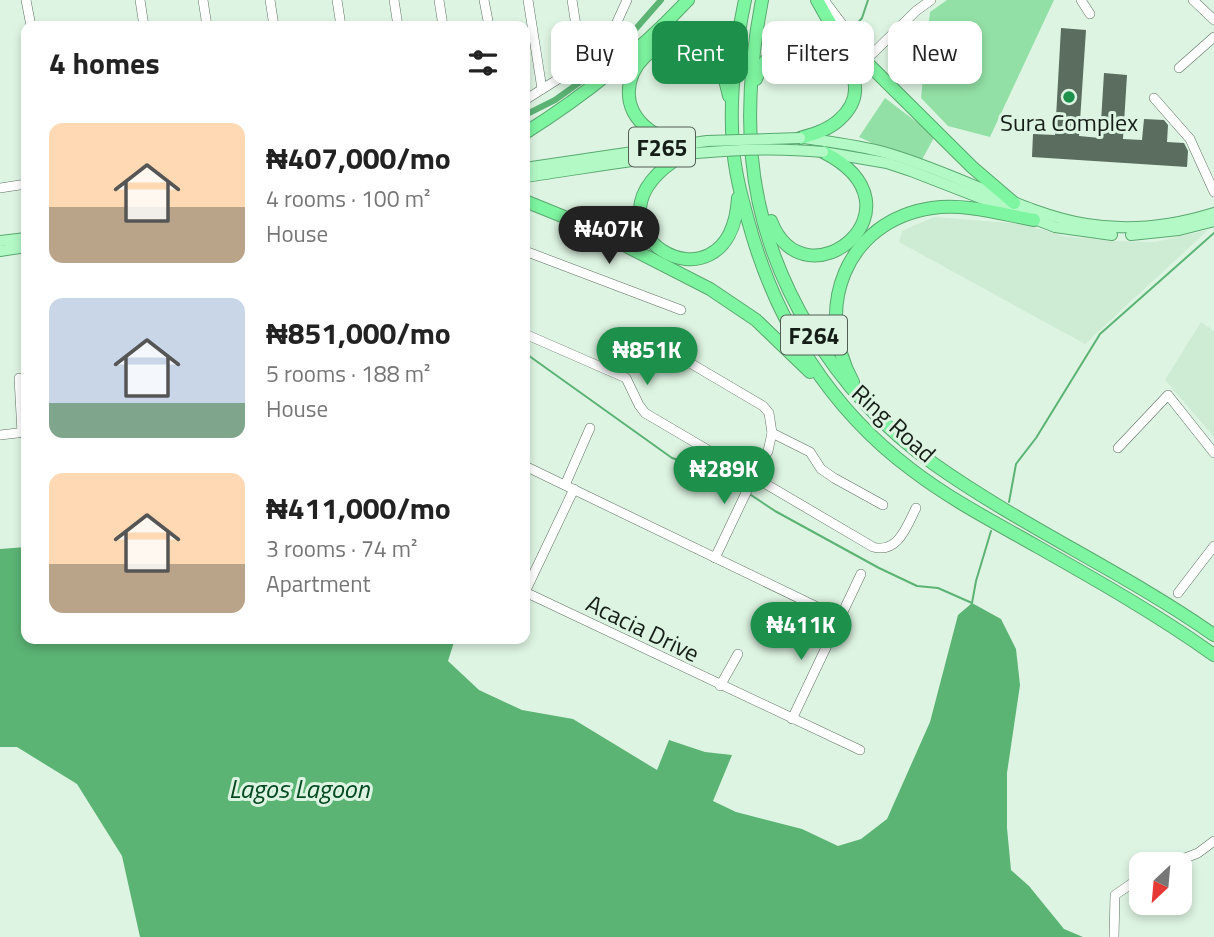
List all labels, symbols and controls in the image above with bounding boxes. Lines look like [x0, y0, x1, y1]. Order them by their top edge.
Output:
chip: Buy [551, 21, 638, 84]
chip: Rent [652, 21, 748, 84]
chip: Filters [762, 21, 874, 84]
chip: New [888, 21, 982, 84]
text: 4 homes [49, 40, 160, 86]
icon: filters [464, 44, 502, 82]
marker: Sura Complex [1061, 89, 1077, 105]
place label: Sura Complex [1000, 104, 1138, 140]
road number: F265 [629, 128, 695, 166]
text: ₦407,000/mo [266, 135, 451, 181]
icon: home [105, 151, 189, 235]
text: 4 rooms · 100 m² [266, 181, 430, 216]
pin: ₦407K [560, 206, 658, 266]
text: ₦407K [575, 211, 643, 246]
text: House [266, 216, 328, 251]
text: ₦851,000/mo [266, 310, 451, 356]
road number: F264 [781, 316, 847, 354]
icon: home [105, 326, 189, 410]
pin: ₦851K [598, 328, 696, 387]
text: ₦851K [613, 332, 681, 367]
text: 5 rooms · 188 m² [266, 356, 430, 391]
street label: Ring Road [844, 375, 944, 471]
text: House [266, 391, 328, 426]
pin: ₦289K [675, 447, 773, 506]
text: ₦289K [690, 451, 758, 486]
text: ₦411,000/mo [266, 485, 451, 531]
icon: home [105, 501, 189, 585]
text: 3 rooms · 74 m² [266, 531, 417, 566]
text: Apartment [266, 566, 371, 601]
street label: Acacia Drive [580, 585, 706, 671]
pin: ₦411K [752, 602, 850, 662]
text: ₦411K [767, 607, 835, 642]
water label: Lagos Lagoon [229, 769, 370, 808]
north arrow [1129, 852, 1192, 915]
map controls [1129, 852, 1192, 915]

